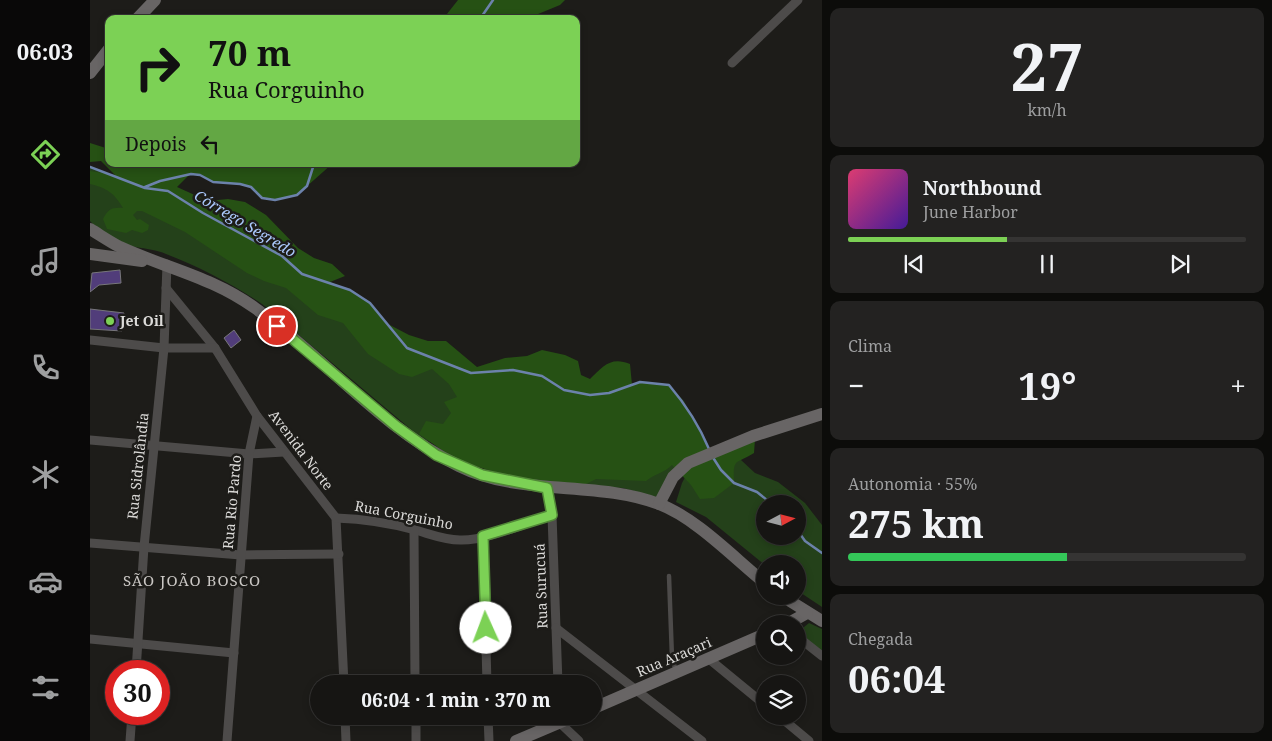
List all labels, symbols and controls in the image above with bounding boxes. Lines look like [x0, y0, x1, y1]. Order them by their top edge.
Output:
text: 27 [1010, 22, 1084, 110]
text: 70 m [208, 29, 291, 76]
icon: right [125, 35, 190, 100]
text: 06:03 [17, 36, 73, 66]
text: Rua Corguinho [208, 74, 365, 104]
text: km/h [1027, 99, 1067, 121]
icon: left [196, 130, 224, 158]
text: Depois [125, 131, 186, 157]
icon: directions [28, 137, 63, 172]
text: Northbound [923, 175, 1042, 201]
water label: Córrego Segredo [191, 185, 300, 261]
text: June Harbor [923, 201, 1018, 223]
icon: music [28, 244, 63, 279]
icon: previous [900, 250, 928, 278]
icon: pause [1033, 250, 1061, 278]
icon: next [1166, 250, 1194, 278]
pin [256, 305, 298, 347]
place label: Jet Oil [119, 311, 164, 330]
icon: arrive [263, 312, 291, 340]
marker: Jet Oil [104, 315, 116, 327]
text: Clima [848, 335, 892, 357]
icon: phone [28, 350, 63, 385]
text: 19° [1018, 359, 1076, 411]
text: − [848, 366, 864, 404]
text: + [1230, 366, 1246, 404]
street label: Avenida Norte [265, 406, 338, 494]
street label: Rua Sidrolândia [122, 412, 153, 520]
street label: Rua Rio Pardo [218, 454, 245, 550]
icon: climate [28, 457, 63, 492]
text: Autonomia · 55% [848, 473, 977, 495]
north arrow [756, 495, 806, 545]
map controls [756, 495, 806, 725]
street label: Rua Corguinho [353, 496, 455, 533]
text: 275 km [848, 497, 984, 549]
street label: Rua Surucuá [530, 543, 551, 629]
button: sound [756, 555, 806, 605]
icon: car [28, 564, 63, 599]
district label: SÃO JOÃO BOSCO [123, 570, 261, 590]
position arrow [459, 601, 511, 653]
button: search [756, 615, 806, 665]
text: Chegada [848, 628, 913, 650]
street label: Rua Araçari [633, 632, 715, 681]
text: 06:04 [848, 652, 945, 704]
speed limit sign: 30 [105, 660, 170, 725]
icon: filters [28, 670, 63, 705]
button: layers [756, 675, 806, 725]
text: 06:04 · 1 min · 370 m [361, 687, 551, 713]

